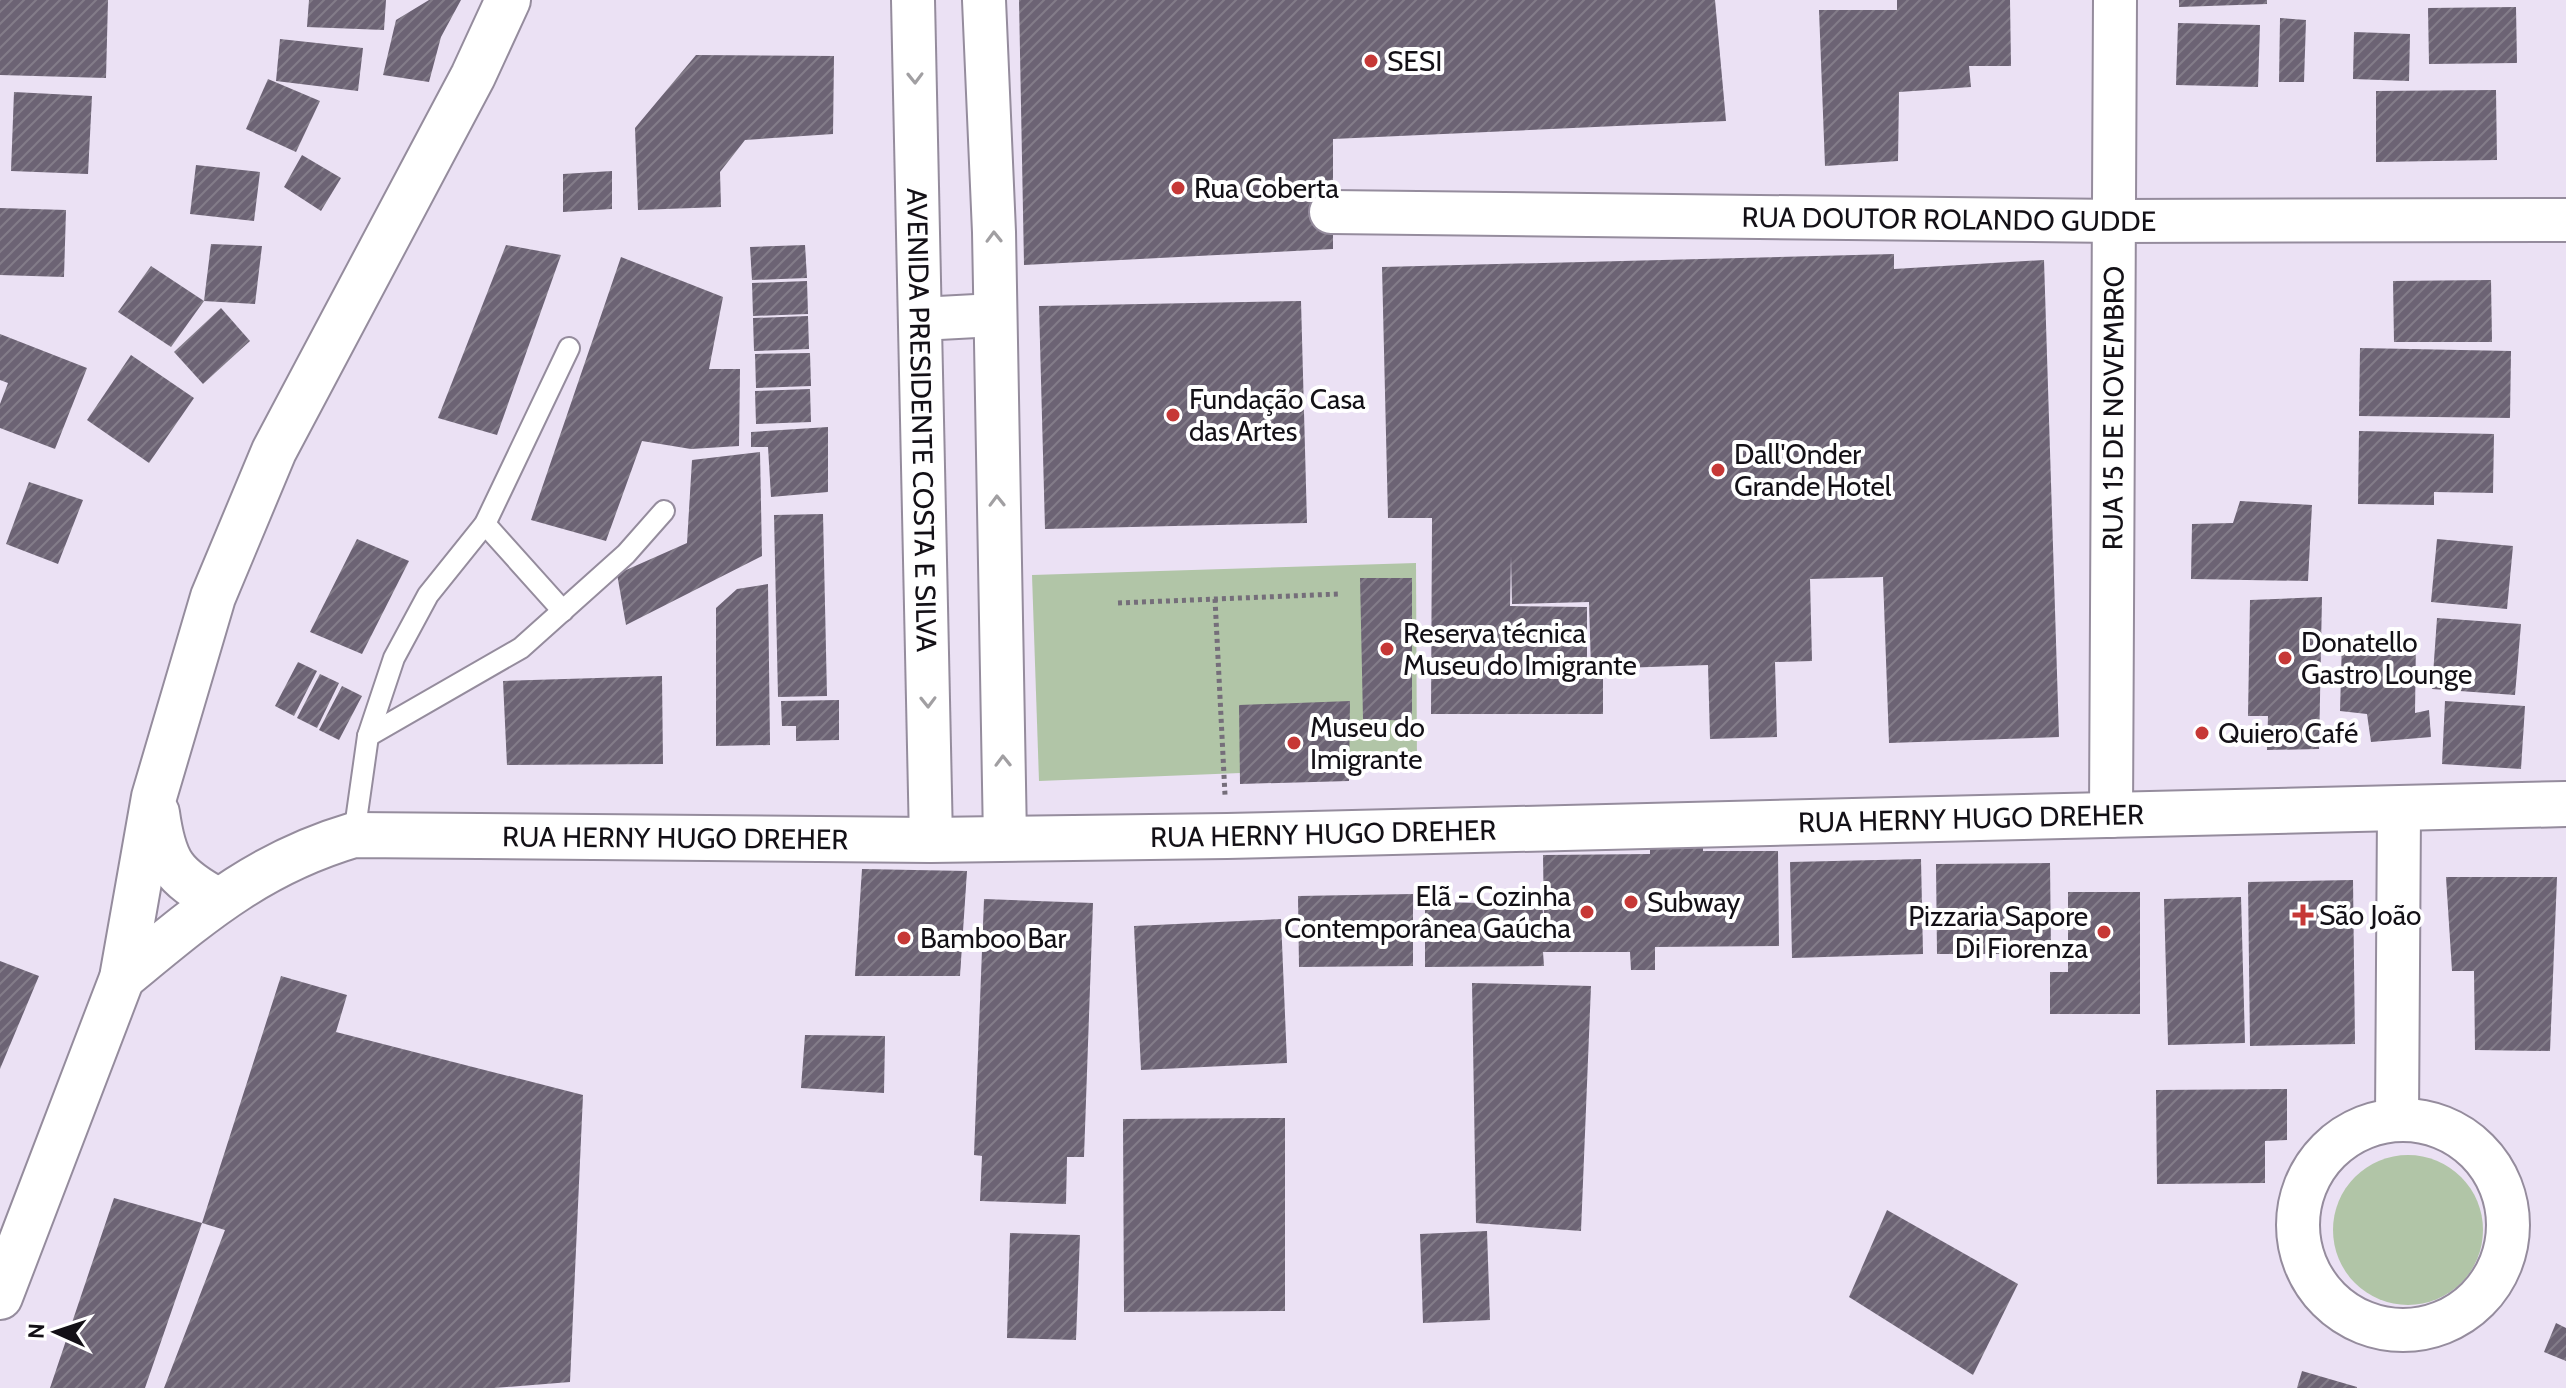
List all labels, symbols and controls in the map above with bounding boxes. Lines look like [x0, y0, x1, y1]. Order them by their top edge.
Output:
place label: SESI [1387, 44, 1442, 78]
marker: SESI [1362, 52, 1380, 70]
one-way arrow [906, 72, 923, 85]
place label: Rua Coberta [1194, 171, 1339, 205]
marker: Rua Coberta [1169, 179, 1187, 197]
street label: AVENIDA PRESIDENTE COSTA E SILVA [900, 187, 944, 653]
street label: RUA DOUTOR ROLANDO GUDDE [1742, 200, 2156, 238]
one-way arrow [985, 230, 1003, 243]
street label: RUA 15 DE NOVEMBRO [2095, 266, 2131, 550]
place label: Fundação Casa das Artes [1189, 382, 1366, 448]
marker: Fundação Casa das Artes [1164, 406, 1182, 424]
place label: Dall'Onder Grande Hotel [1734, 437, 1892, 503]
marker: Dall'Onder Grande Hotel [1709, 461, 1727, 479]
one-way arrow [988, 494, 1006, 507]
place label: Reserva técnica Museu do Imigrante [1403, 616, 1637, 682]
place label: Donatello Gastro Lounge [2301, 625, 2472, 691]
marker: Reserva técnica Museu do Imigrante [1378, 640, 1396, 658]
marker: Donatello Gastro Lounge [2276, 649, 2294, 667]
one-way arrow [919, 696, 936, 709]
place label: Museu do Imigrante [1310, 710, 1425, 776]
place label: Quiero Café [2218, 716, 2358, 750]
marker: Quiero Café [2193, 724, 2211, 742]
marker: Museu do Imigrante [1285, 734, 1303, 752]
one-way arrow [995, 754, 1012, 767]
street label: RUA HERNY HUGO DREHER [1798, 797, 2145, 839]
street label: RUA HERNY HUGO DREHER [1150, 813, 1497, 854]
street label: RUA HERNY HUGO DREHER [502, 819, 849, 856]
place label: Elã - Cozinha Contemporânea Gaúcha [1284, 879, 1572, 945]
place label: Subway [1647, 885, 1740, 919]
marker: Subway [1622, 893, 1640, 911]
place label: São João [2319, 898, 2421, 932]
place label: Pizzaria Sapore Di Fiorenza [1908, 899, 2089, 965]
marker: Elã - Cozinha Contemporânea Gaúcha [1578, 903, 1596, 921]
marker: São João [2294, 906, 2312, 924]
place label: Bamboo Bar [920, 921, 1067, 955]
marker: Pizzaria Sapore Di Fiorenza [2095, 923, 2113, 941]
marker: Bamboo Bar [895, 929, 913, 947]
north arrow [16, 1292, 96, 1372]
text: N [23, 1323, 50, 1339]

